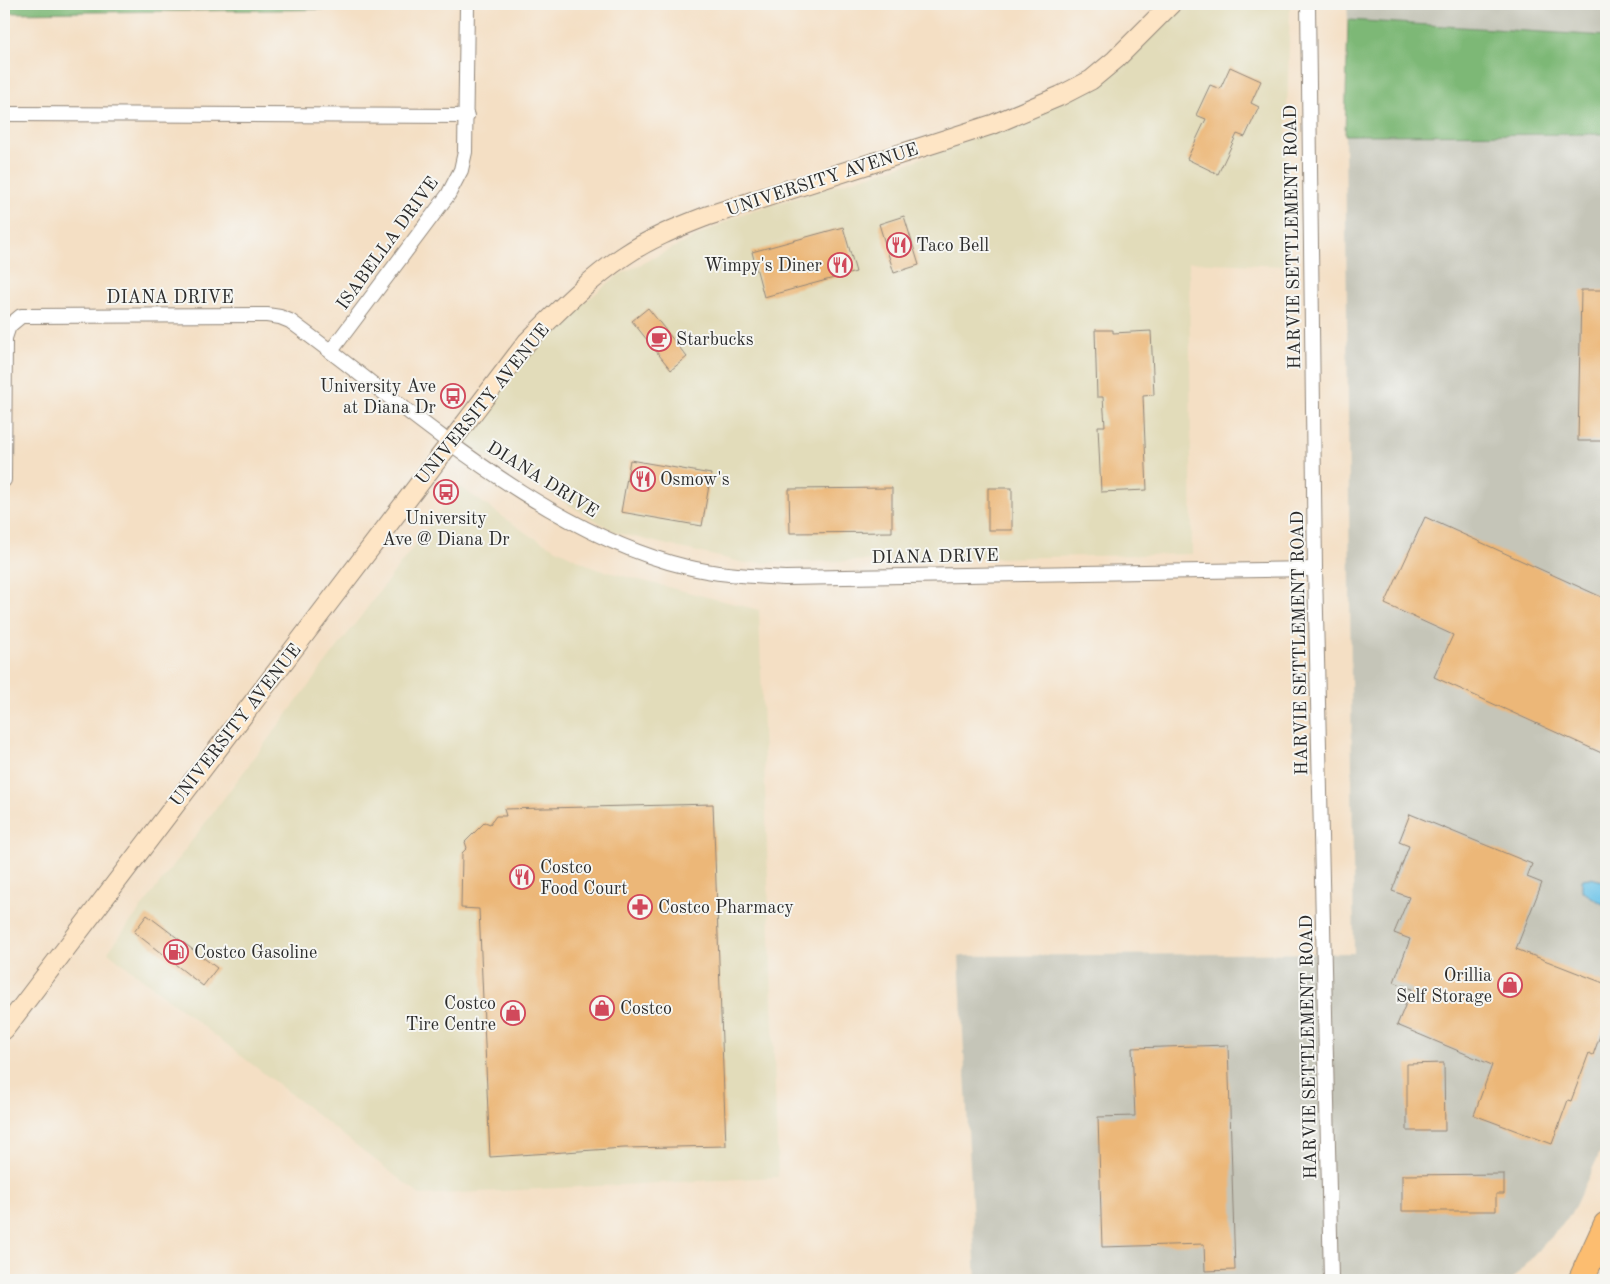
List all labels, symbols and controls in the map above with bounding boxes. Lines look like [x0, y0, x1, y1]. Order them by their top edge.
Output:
street label: HARVIE SETTLEMENT ROAD [1282, 105, 1304, 369]
street label: UNIVERSITY AVENUE [724, 140, 921, 220]
street label: ISABELLA DRIVE [334, 174, 442, 313]
restaurant icon: Taco Bell [886, 232, 912, 258]
place label: Taco Bell [916, 237, 989, 255]
restaurant icon: Wimpy's Diner [827, 252, 853, 278]
place label: Wimpy's Diner [704, 257, 823, 275]
street label: DIANA DRIVE [106, 289, 234, 307]
street label: UNIVERSITY AVENUE [413, 321, 553, 488]
cafe icon: Starbucks [646, 326, 672, 352]
place label: Starbucks [676, 331, 754, 349]
place label: University Ave at Diana Dr [320, 378, 437, 417]
bus stop icon: University Ave at Diana Dr [440, 383, 466, 409]
street label: DIANA DRIVE [484, 438, 601, 521]
restaurant icon: Osmow's [630, 466, 656, 492]
place label: Osmow's [660, 471, 730, 489]
bus stop icon: University Ave @ Diana Dr [433, 479, 459, 505]
place label: University Ave @ Diana Dr [382, 510, 510, 549]
street label: HARVIE SETTLEMENT ROAD [1289, 511, 1311, 775]
street label: DIANA DRIVE [871, 547, 999, 567]
street label: UNIVERSITY AVENUE [167, 641, 305, 810]
place label: Costco Food Court [540, 859, 627, 898]
restaurant icon: Costco Food Court [509, 864, 535, 890]
pharmacy icon: Costco Pharmacy [627, 894, 653, 920]
place label: Costco Pharmacy [658, 899, 794, 917]
street label: HARVIE SETTLEMENT ROAD [1298, 915, 1320, 1179]
fuel station icon: Costco Gasoline [163, 939, 189, 965]
place label: Costco Gasoline [194, 944, 317, 962]
place label: Orillia Self Storage [1396, 967, 1492, 1006]
shop icon: Orillia Self Storage [1497, 972, 1523, 998]
place label: Costco Tire Centre [406, 995, 496, 1034]
shop icon: Costco [589, 995, 615, 1021]
shop icon: Costco Tire Centre [500, 1000, 526, 1026]
place label: Costco [620, 1000, 672, 1018]

